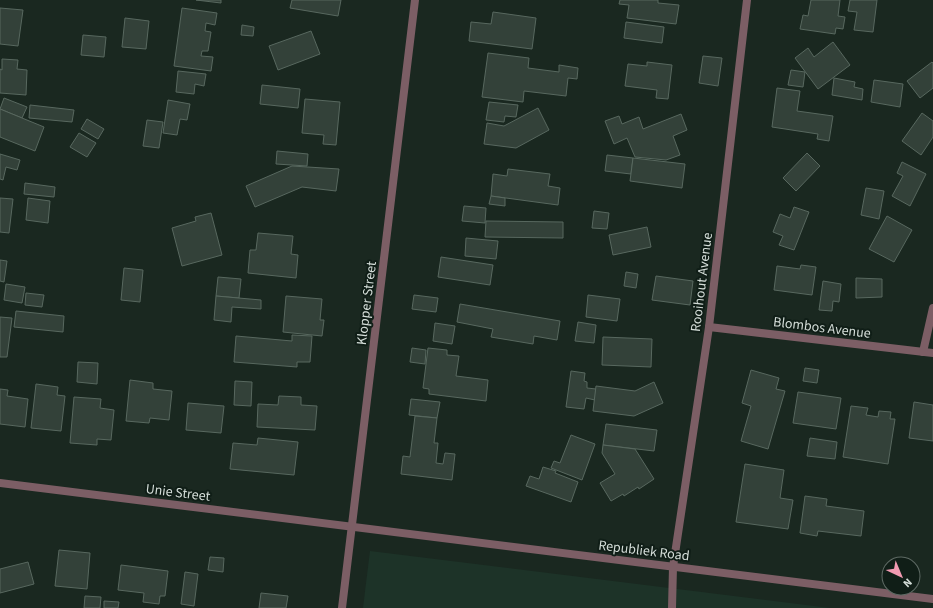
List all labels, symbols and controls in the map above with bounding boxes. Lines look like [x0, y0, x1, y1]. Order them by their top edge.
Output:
street label: Rooihout Avenue [686, 231, 718, 333]
street label: Klopper Street [352, 260, 382, 346]
street label: Blombos Avenue [772, 312, 872, 344]
street label: Unie Street [144, 479, 212, 507]
street label: Republiek Road [597, 535, 691, 567]
north arrow [881, 556, 921, 596]
text: N [900, 575, 915, 591]

